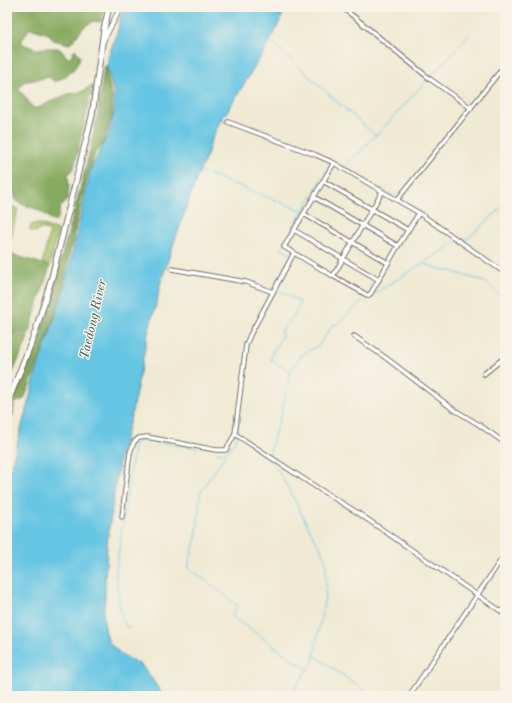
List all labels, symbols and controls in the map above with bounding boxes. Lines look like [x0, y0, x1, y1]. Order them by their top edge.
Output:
water label: Taedong River [78, 278, 109, 360]

